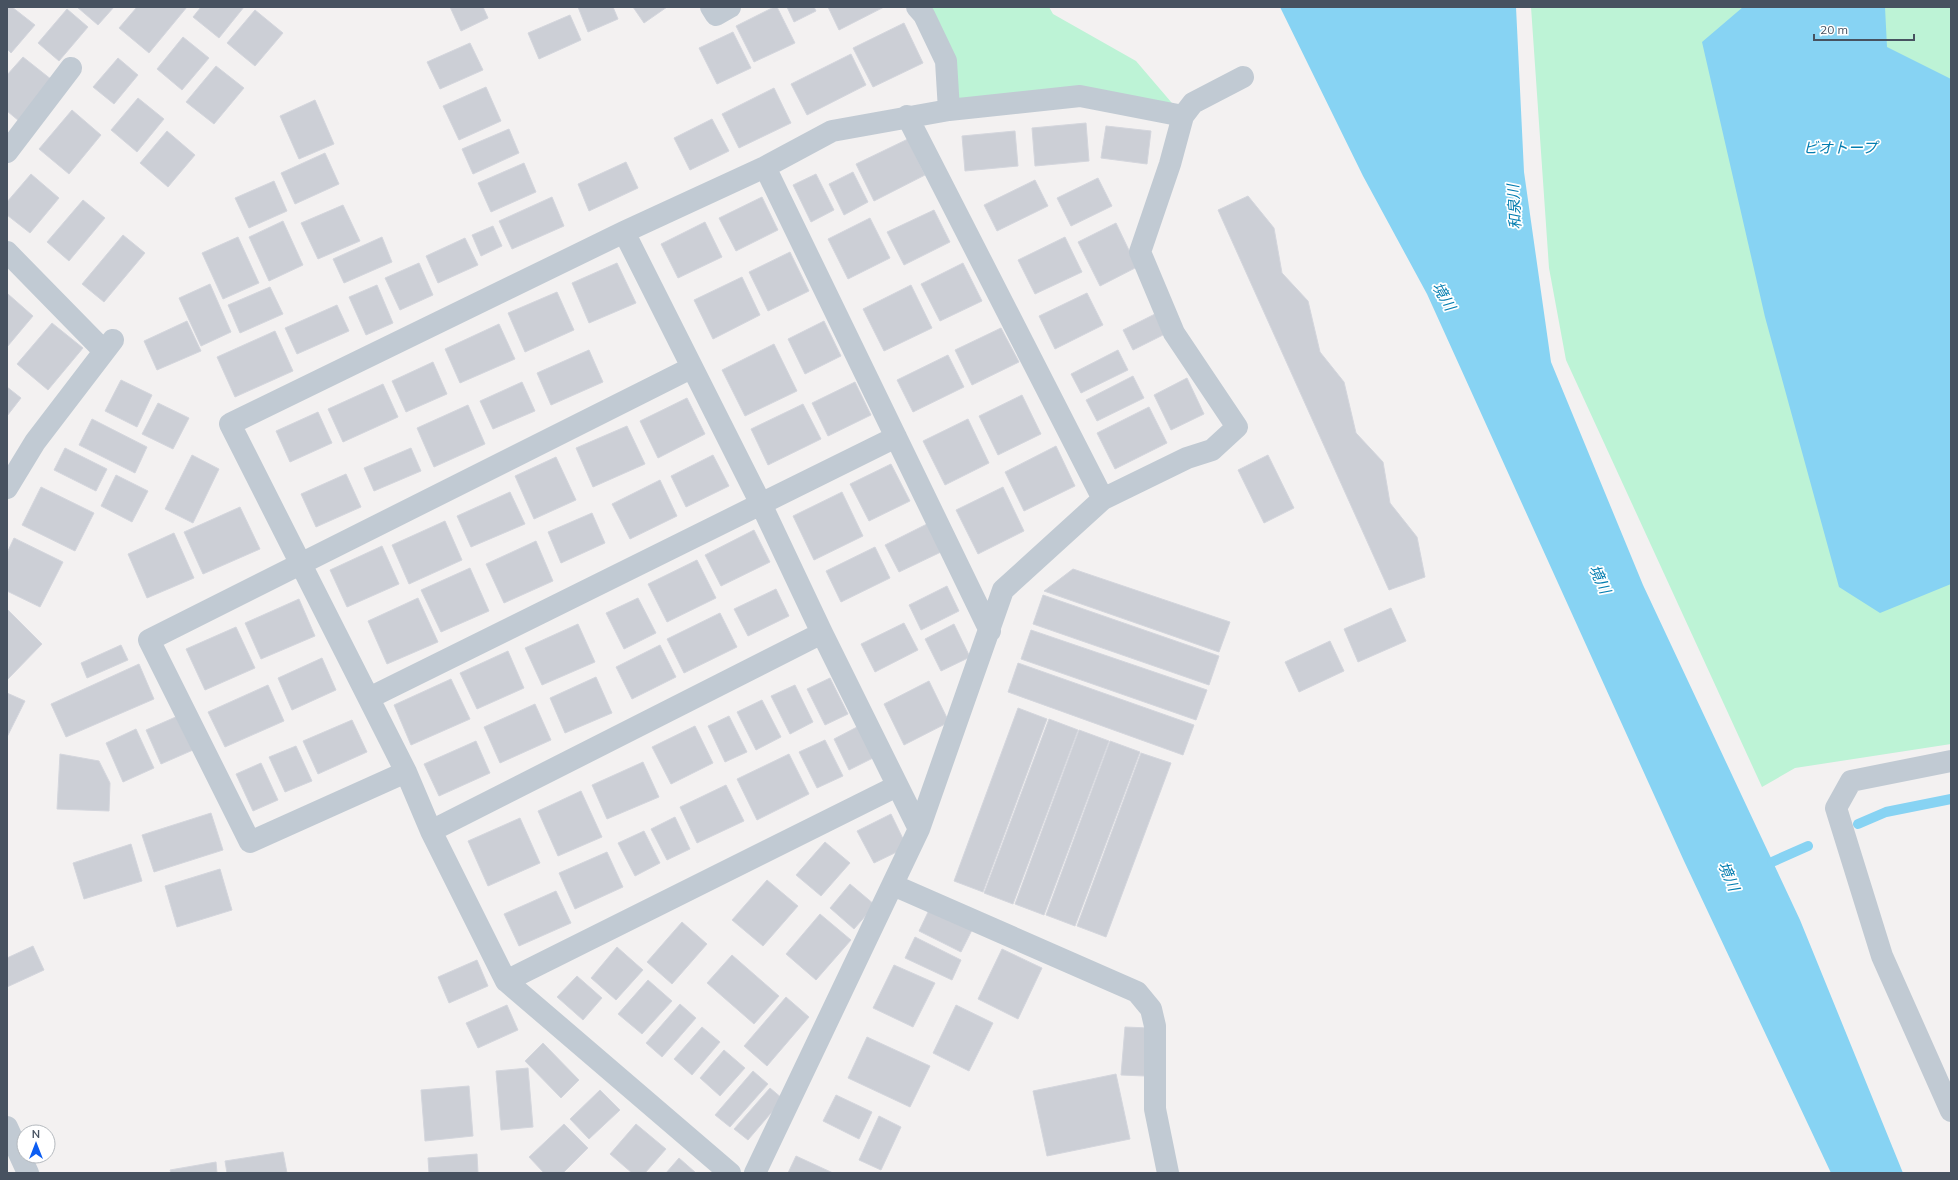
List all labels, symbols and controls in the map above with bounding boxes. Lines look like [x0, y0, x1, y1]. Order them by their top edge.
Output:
scale bar [1814, 16, 1914, 42]
text: 20 m [1820, 22, 1848, 37]
water label: ビオトープ [1803, 138, 1880, 157]
water label: 和泉川 [1503, 182, 1525, 230]
water label: 境川 [1428, 278, 1461, 315]
water label: 境川 [1585, 561, 1616, 598]
water label: 境川 [1714, 858, 1744, 895]
north arrow [16, 1124, 56, 1164]
text: N [32, 1127, 40, 1141]

